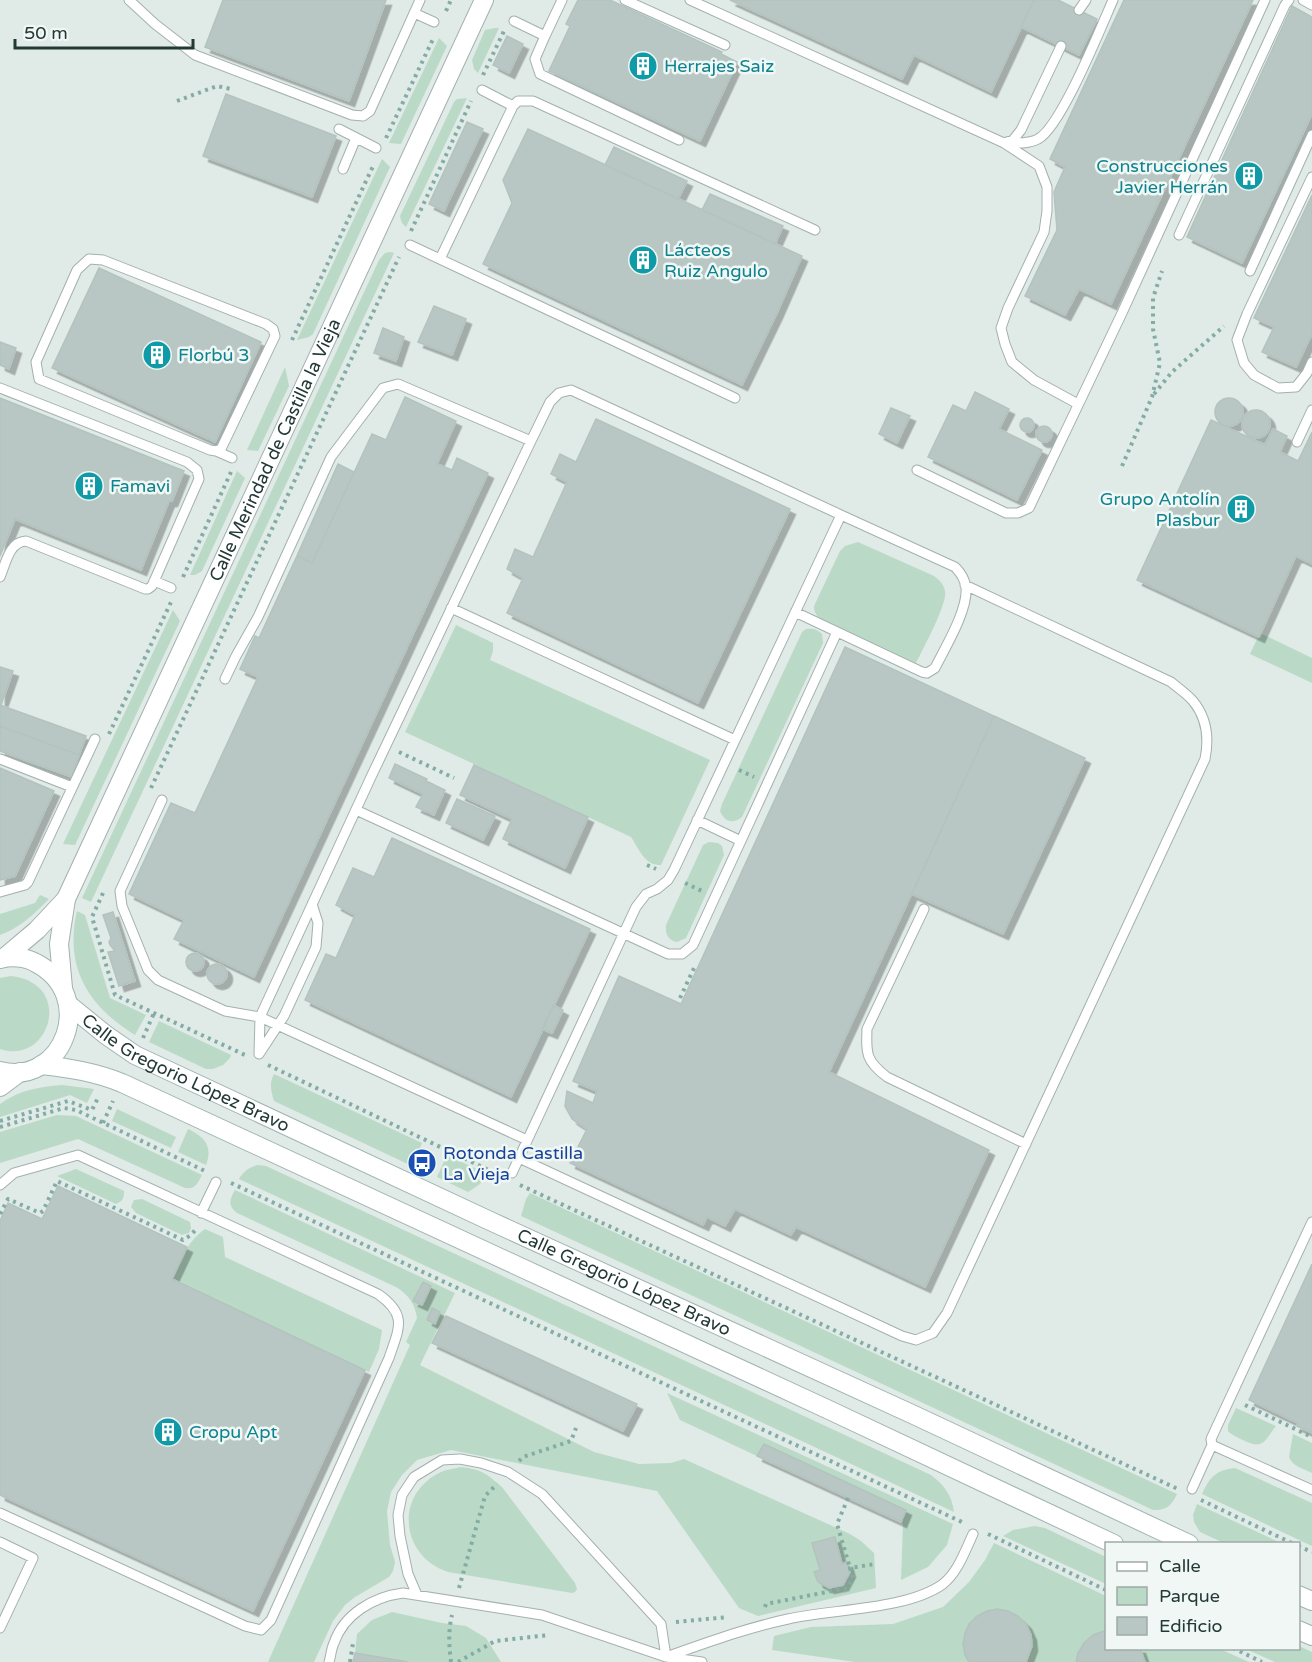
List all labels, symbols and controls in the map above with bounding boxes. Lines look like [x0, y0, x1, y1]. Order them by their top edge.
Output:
scale bar [15, 12, 194, 50]
text: 50 m [24, 22, 68, 44]
building icon: Herrajes Saiz [627, 50, 659, 82]
place label: Herrajes Saiz [664, 55, 774, 77]
place label: Construcciones Javier Herrán [1096, 155, 1228, 198]
building icon: Construcciones Javier Herrán [1233, 160, 1265, 192]
place label: Lácteos Ruiz Angulo [664, 239, 768, 282]
building icon: Lácteos Ruiz Angulo [627, 244, 659, 276]
street label: Calle Merindad de Castilla la Vieja [204, 315, 345, 585]
building icon: Florbú 3 [141, 339, 173, 371]
place label: Florbú 3 [178, 344, 249, 366]
building icon: Famavi [73, 470, 105, 502]
place label: Famavi [110, 475, 170, 497]
place label: Grupo Antolín Plasbur [1100, 488, 1220, 531]
building icon: Grupo Antolín Plasbur [1225, 493, 1257, 525]
street label: Calle Gregorio López Bravo [77, 1009, 293, 1137]
place label: Rotonda Castilla La Vieja [443, 1142, 583, 1185]
bus stop icon: Rotonda Castilla La Vieja [406, 1147, 438, 1179]
street label: Calle Gregorio López Bravo [514, 1224, 734, 1341]
building icon: Cropu Apt [152, 1416, 184, 1448]
place label: Cropu Apt [189, 1421, 278, 1443]
legend [1105, 1542, 1300, 1650]
text: Calle [1159, 1555, 1201, 1577]
text: Parque [1159, 1585, 1220, 1607]
text: Edificio [1159, 1615, 1223, 1637]

